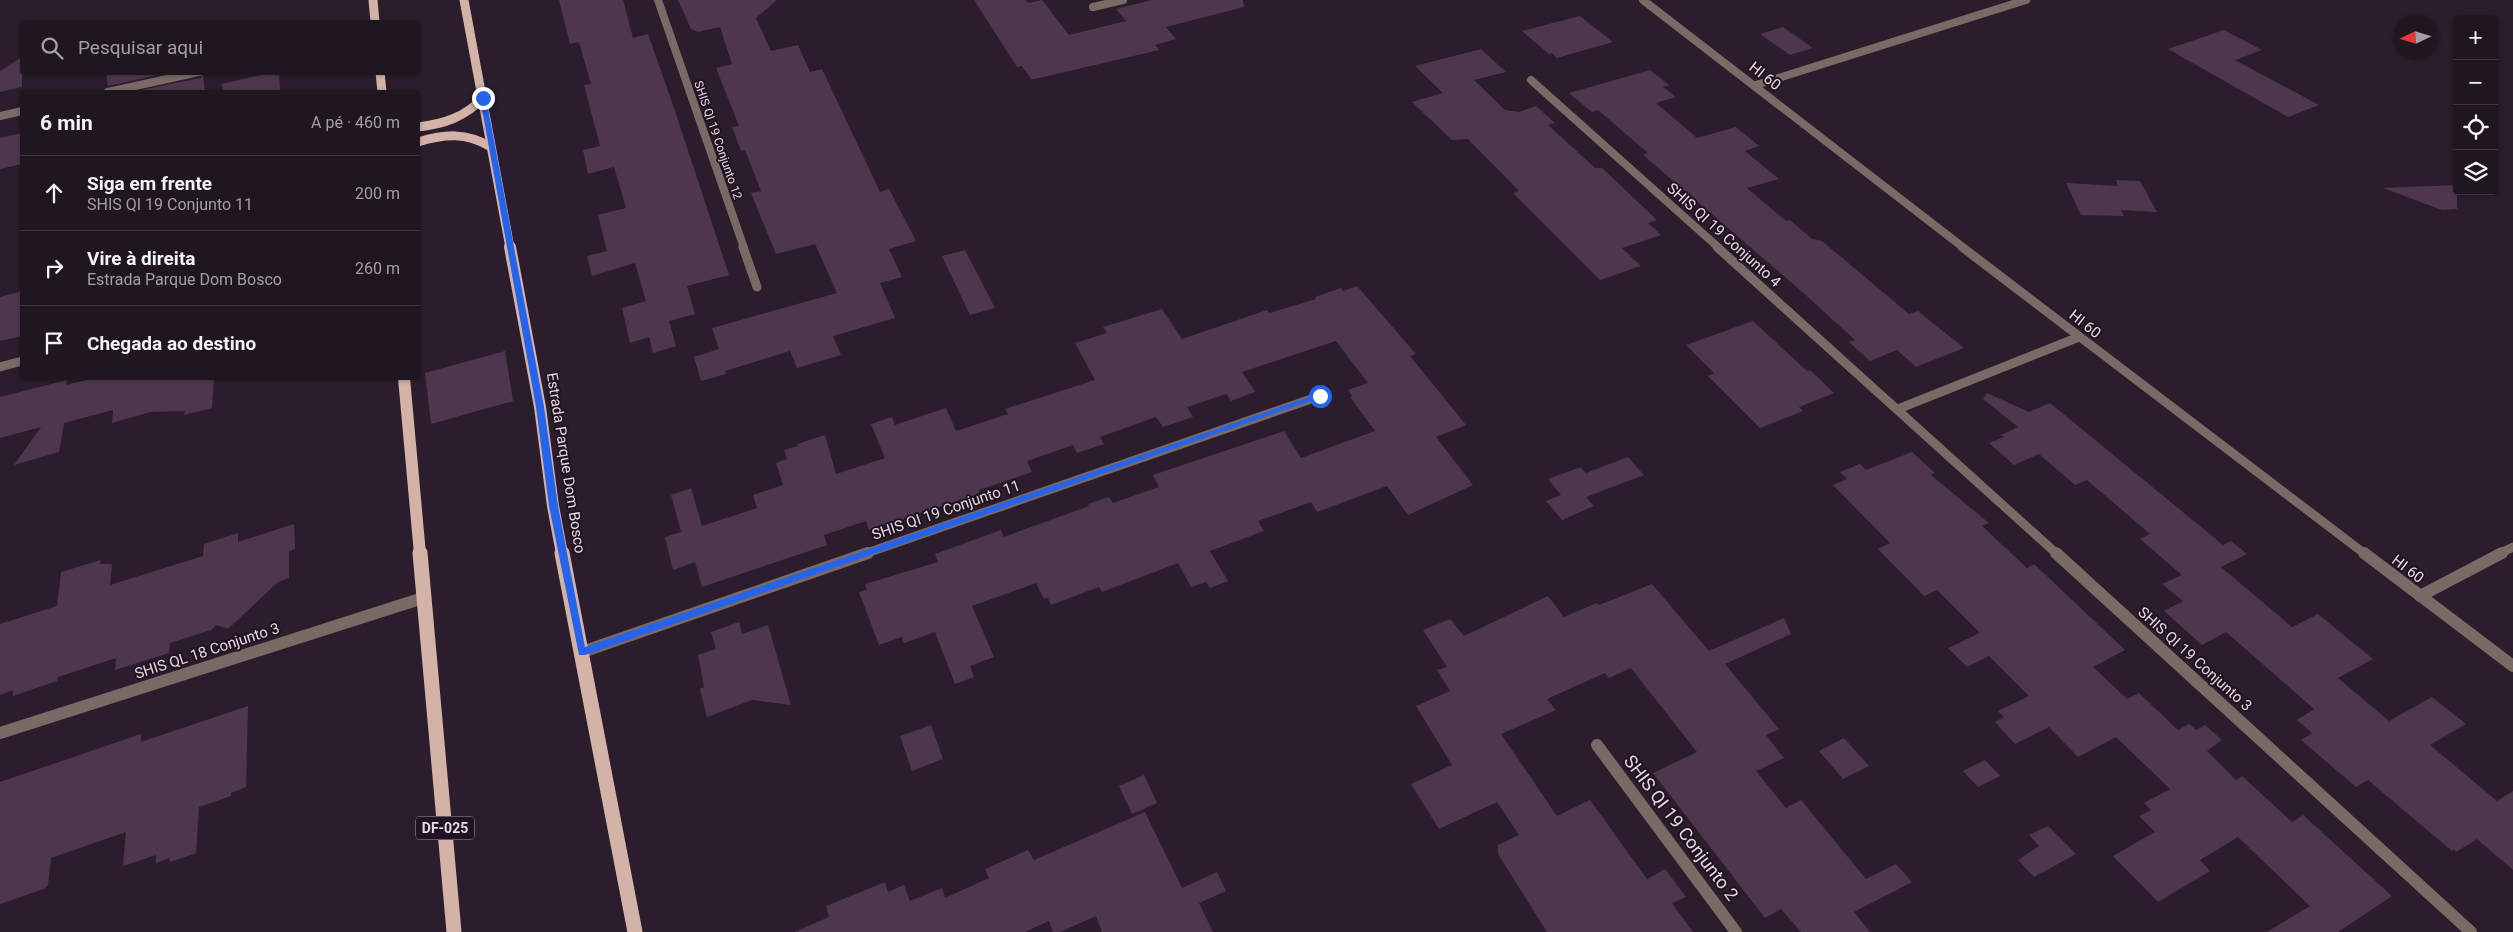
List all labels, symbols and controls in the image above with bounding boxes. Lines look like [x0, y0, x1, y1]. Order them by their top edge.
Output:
north arrow [2393, 15, 2438, 60]
map controls [2453, 15, 2498, 195]
button: + [2453, 15, 2498, 60]
search box [20, 20, 420, 75]
icon: search [38, 34, 66, 62]
text: Pesquisar aqui [78, 36, 203, 59]
street label: HI 60 [1746, 58, 1784, 94]
button: − [2453, 60, 2498, 105]
street label: SHIS QI 19 Conjunto 12 [691, 79, 745, 201]
route end [472, 87, 495, 110]
button: locate [2453, 105, 2498, 150]
text: 6 min [40, 111, 93, 135]
text: A pé · 460 m [311, 113, 400, 132]
button: layers [2453, 150, 2498, 195]
text: Siga em frente [87, 172, 212, 195]
icon: ahead [40, 179, 68, 207]
street label: SHIS QI 19 Conjunto 4 [1663, 179, 1785, 291]
text: 200 m [355, 184, 400, 203]
text: SHIS QI 19 Conjunto 11 [87, 195, 253, 214]
text: Vire à direita [87, 247, 196, 270]
icon: right [40, 254, 68, 282]
text: 260 m [355, 259, 400, 278]
text: Estrada Parque Dom Bosco [87, 270, 282, 289]
street label: HI 60 [2066, 306, 2104, 342]
icon: arrive [40, 329, 68, 357]
text: Chegada ao destino [87, 332, 256, 355]
street label: Estrada Parque Dom Bosco [543, 371, 589, 555]
route start [1309, 385, 1332, 408]
street label: SHIS QI 19 Conjunto 11 [869, 476, 1023, 544]
street label: HI 60 [2388, 551, 2428, 587]
street label: SHIS QI 19 Conjunto 3 [2134, 603, 2256, 715]
street label: SHIS QL 18 Conjunto 3 [132, 619, 282, 683]
street label: SHIS QI 19 Conjunto 2 [1620, 751, 1743, 905]
road number: DF-025 [416, 816, 474, 840]

